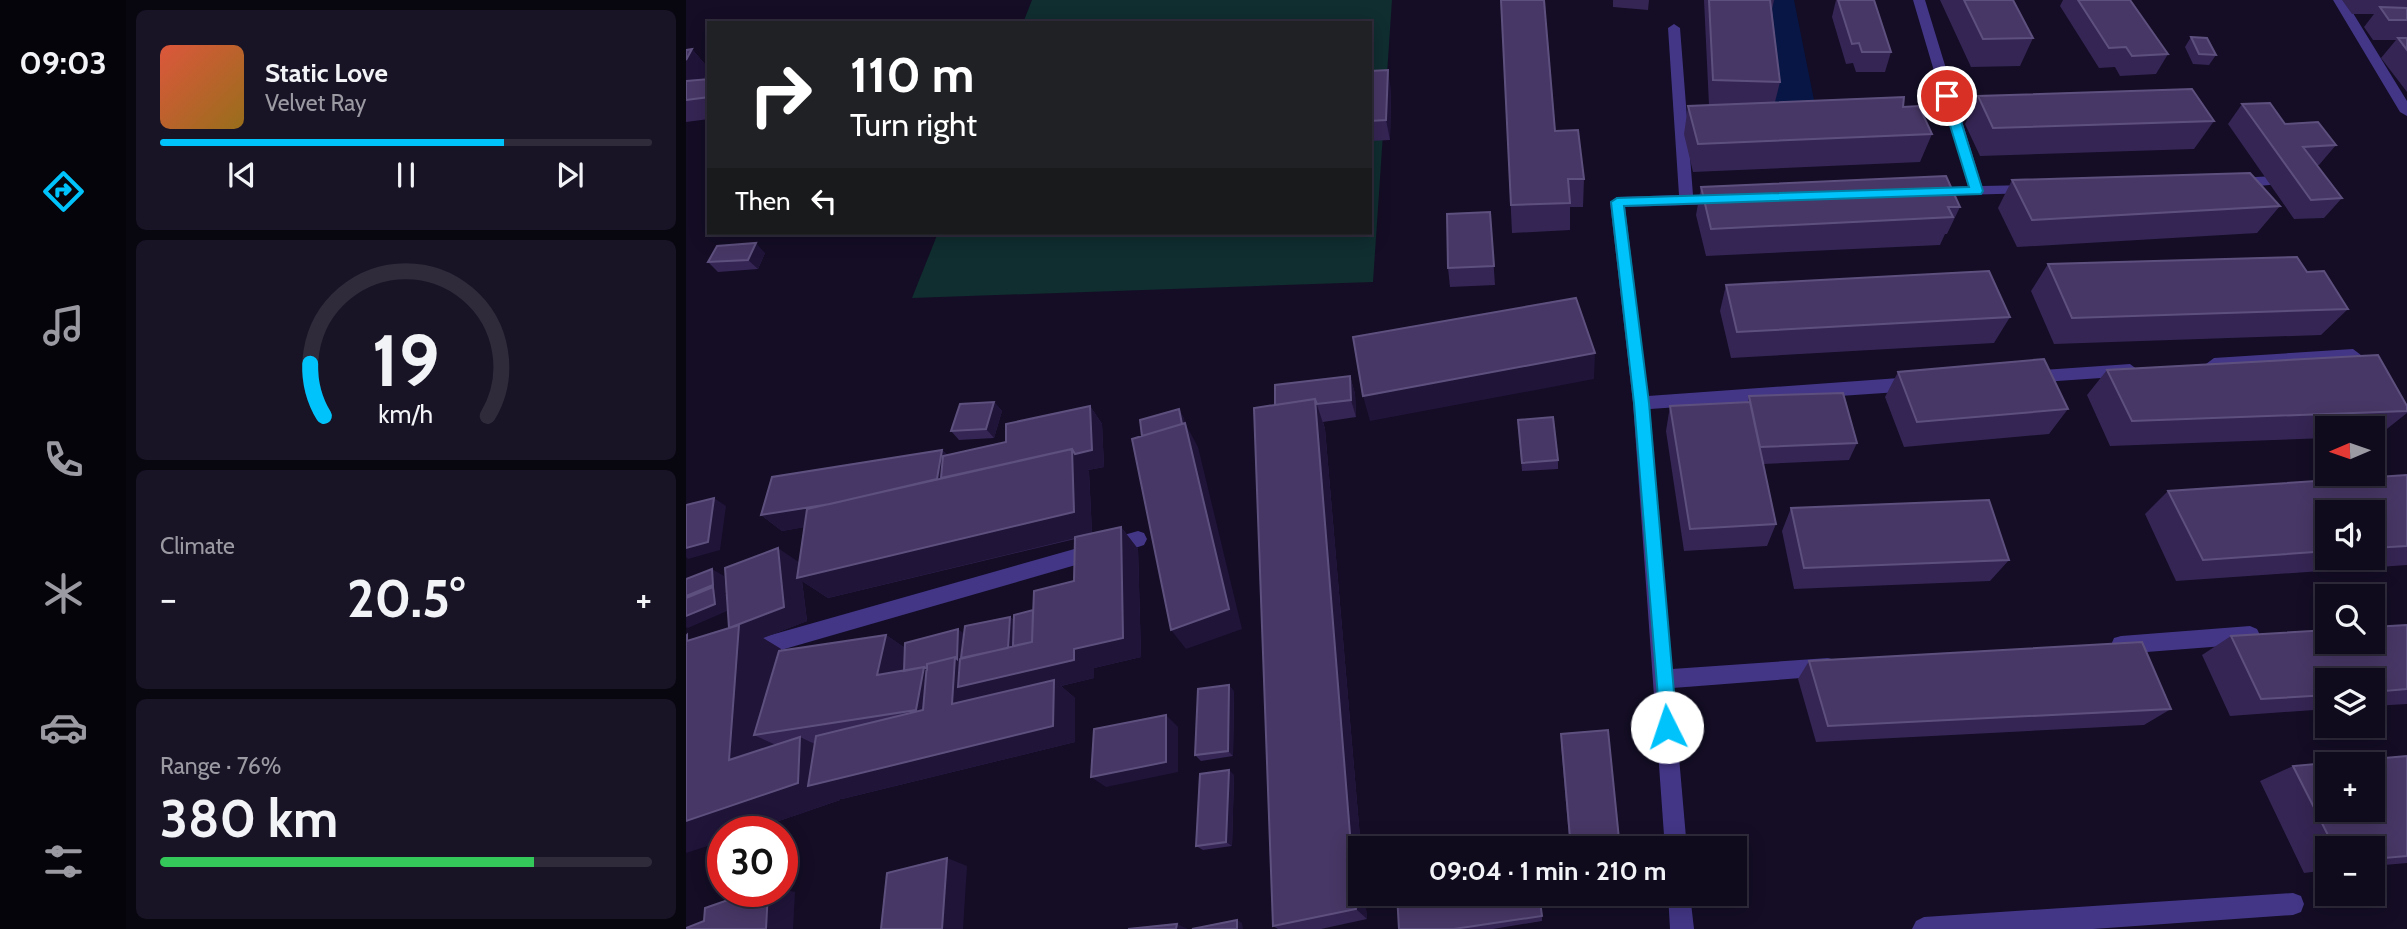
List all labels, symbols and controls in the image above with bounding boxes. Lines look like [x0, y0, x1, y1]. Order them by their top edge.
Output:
text: 09:03 [19, 43, 107, 82]
text: 110 m [850, 45, 974, 104]
icon: right [735, 49, 826, 140]
text: Static Love [265, 57, 388, 89]
pin [1917, 66, 1977, 126]
icon: arrive [1928, 77, 1966, 115]
text: Velvet Ray [265, 89, 366, 117]
text: Turn right [850, 105, 977, 144]
icon: previous [223, 156, 261, 194]
icon: pause [387, 156, 425, 194]
icon: next [551, 156, 589, 194]
icon: directions [39, 167, 88, 216]
icon: left [805, 182, 843, 220]
text: Then [735, 185, 791, 217]
icon: music [39, 301, 88, 350]
text: 19 [372, 316, 440, 404]
text: km/h [379, 398, 433, 428]
north arrow [2315, 416, 2385, 486]
map controls [2315, 416, 2385, 906]
icon: phone [39, 435, 88, 484]
button: sound [2315, 500, 2385, 570]
text: Climate [160, 532, 235, 560]
text: 20.5° [347, 567, 465, 630]
icon: climate [39, 569, 88, 618]
text: − [160, 575, 177, 622]
text: + [635, 575, 652, 622]
button: search [2315, 584, 2385, 654]
button: layers [2315, 668, 2385, 738]
position arrow [1630, 690, 1704, 764]
icon: car [39, 703, 88, 752]
text: Range · 76% [160, 752, 281, 780]
button: + [2315, 752, 2385, 822]
text: 380 km [160, 787, 338, 850]
speed limit sign: 30 [707, 816, 798, 907]
button: − [2315, 836, 2385, 906]
icon: filters [39, 837, 88, 886]
text: 09:04 · 1 min · 210 m [1429, 855, 1666, 887]

